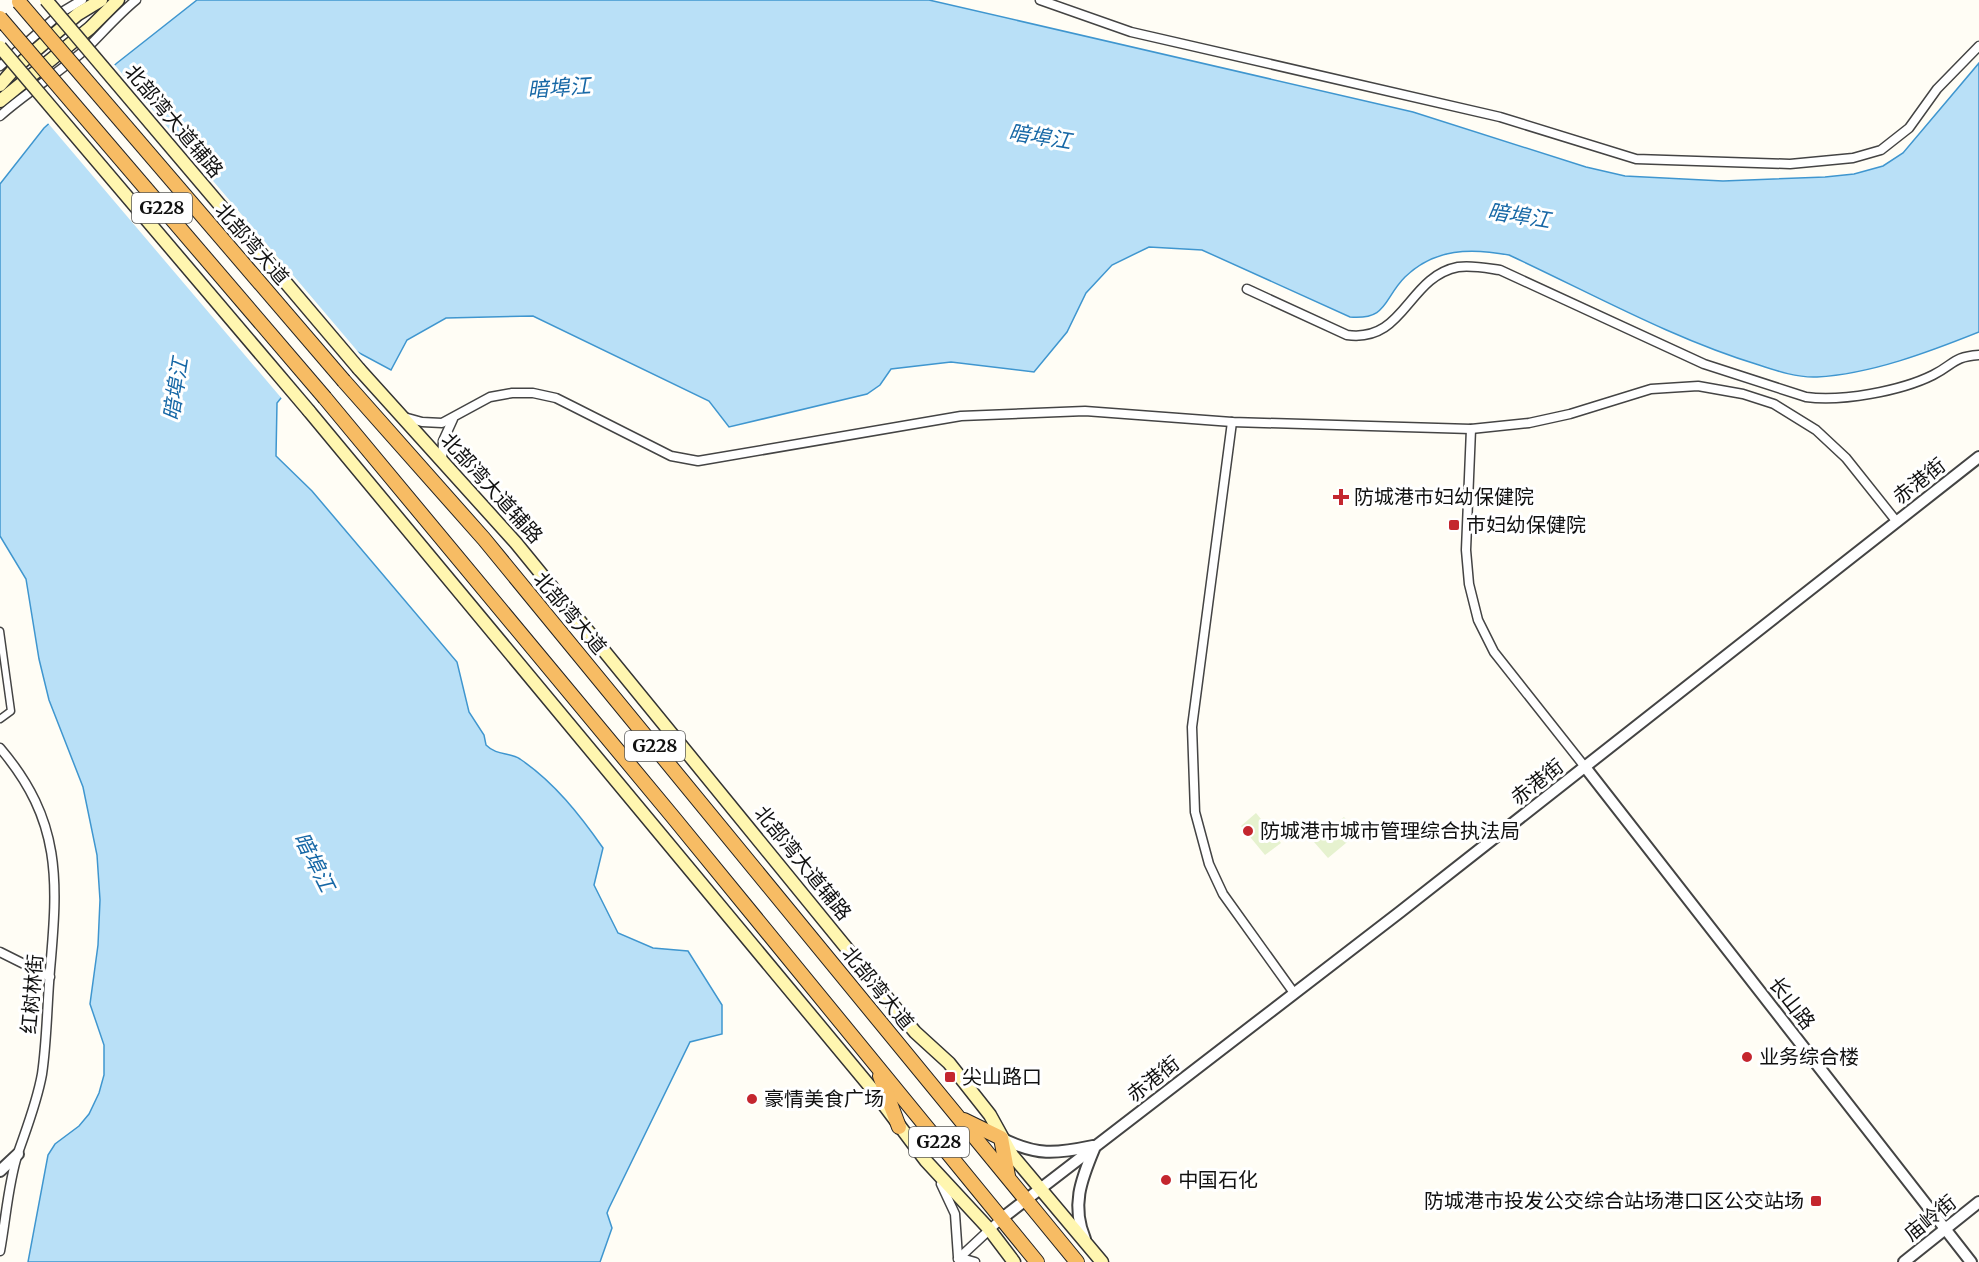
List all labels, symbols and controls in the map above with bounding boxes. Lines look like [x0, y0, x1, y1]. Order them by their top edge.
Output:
street label: 北部湾大道辅路 [120, 59, 229, 182]
water label: 暗埠江 [527, 72, 593, 103]
water label: 暗埠江 [1007, 118, 1075, 155]
road number: G228 [132, 193, 192, 223]
water label: 暗埠江 [1486, 197, 1554, 234]
street label: 北部湾大道 [210, 198, 295, 290]
water label: 暗埠江 [157, 354, 194, 422]
street label: 北部湾大道辅路 [436, 427, 549, 548]
street label: 赤港街 [1887, 452, 1950, 509]
place label: 防城港市妇幼保健院 [1354, 484, 1534, 509]
marker: 防城港市妇幼保健院 [1332, 488, 1350, 506]
place label: 巿妇幼保健院 [1466, 512, 1586, 537]
marker: 巿妇幼保健院 [1447, 518, 1461, 532]
street label: 北部湾大道 [529, 566, 612, 659]
road number: G228 [625, 731, 685, 761]
street label: 赤港街 [1505, 753, 1568, 810]
street label: 北部湾大道辅路 [750, 800, 857, 925]
place label: 防城港市城市管理综合执法局 [1260, 818, 1520, 843]
marker: 防城港市城市管理综合执法局 [1241, 824, 1255, 838]
water label: 暗埠江 [288, 828, 342, 898]
street label: 北部湾大道 [837, 941, 920, 1034]
street label: 红树林街 [16, 953, 47, 1035]
street label: 长山路 [1764, 971, 1821, 1034]
place label: 业务综合楼 [1759, 1044, 1859, 1069]
street label: 赤港街 [1121, 1050, 1184, 1107]
marker: 业务综合楼 [1740, 1050, 1754, 1064]
place label: 尖山路口 [962, 1064, 1042, 1089]
marker: 尖山路口 [943, 1070, 957, 1084]
place label: 豪情美食广场 [764, 1086, 884, 1111]
marker: 豪情美食广场 [745, 1092, 759, 1106]
road number: G228 [909, 1127, 969, 1157]
place label: 中国石化 [1178, 1167, 1258, 1192]
marker: 中国石化 [1159, 1173, 1173, 1187]
place label: 防城港市投发公交综合站场港口区公交站场 [1424, 1188, 1804, 1213]
street label: 庙岭街 [1899, 1189, 1961, 1246]
marker: 防城港市投发公交综合站场港口区公交站场 [1809, 1194, 1823, 1208]

